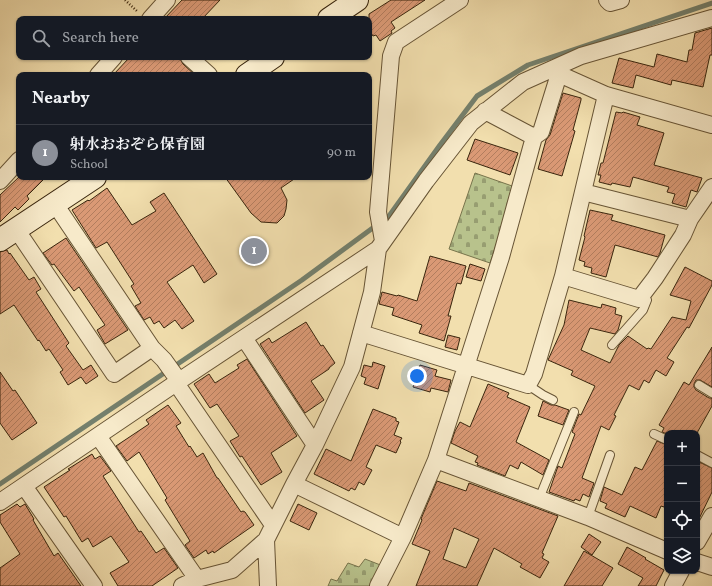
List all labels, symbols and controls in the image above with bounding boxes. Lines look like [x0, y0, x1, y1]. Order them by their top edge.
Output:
search box [16, 16, 372, 60]
icon: search [30, 27, 52, 49]
text: Search here [62, 28, 139, 49]
text: Nearby [32, 87, 90, 110]
text: 射水おおぞら保育園 [70, 135, 205, 156]
text: 1 [42, 144, 48, 162]
text: 90 m [327, 144, 356, 162]
text: School [70, 156, 108, 174]
pin: 1 [241, 236, 267, 266]
your location [407, 366, 427, 386]
map controls [664, 430, 700, 574]
button: + [664, 430, 700, 466]
button: − [664, 466, 700, 502]
button: locate [664, 502, 700, 538]
button: layers [664, 538, 700, 574]

